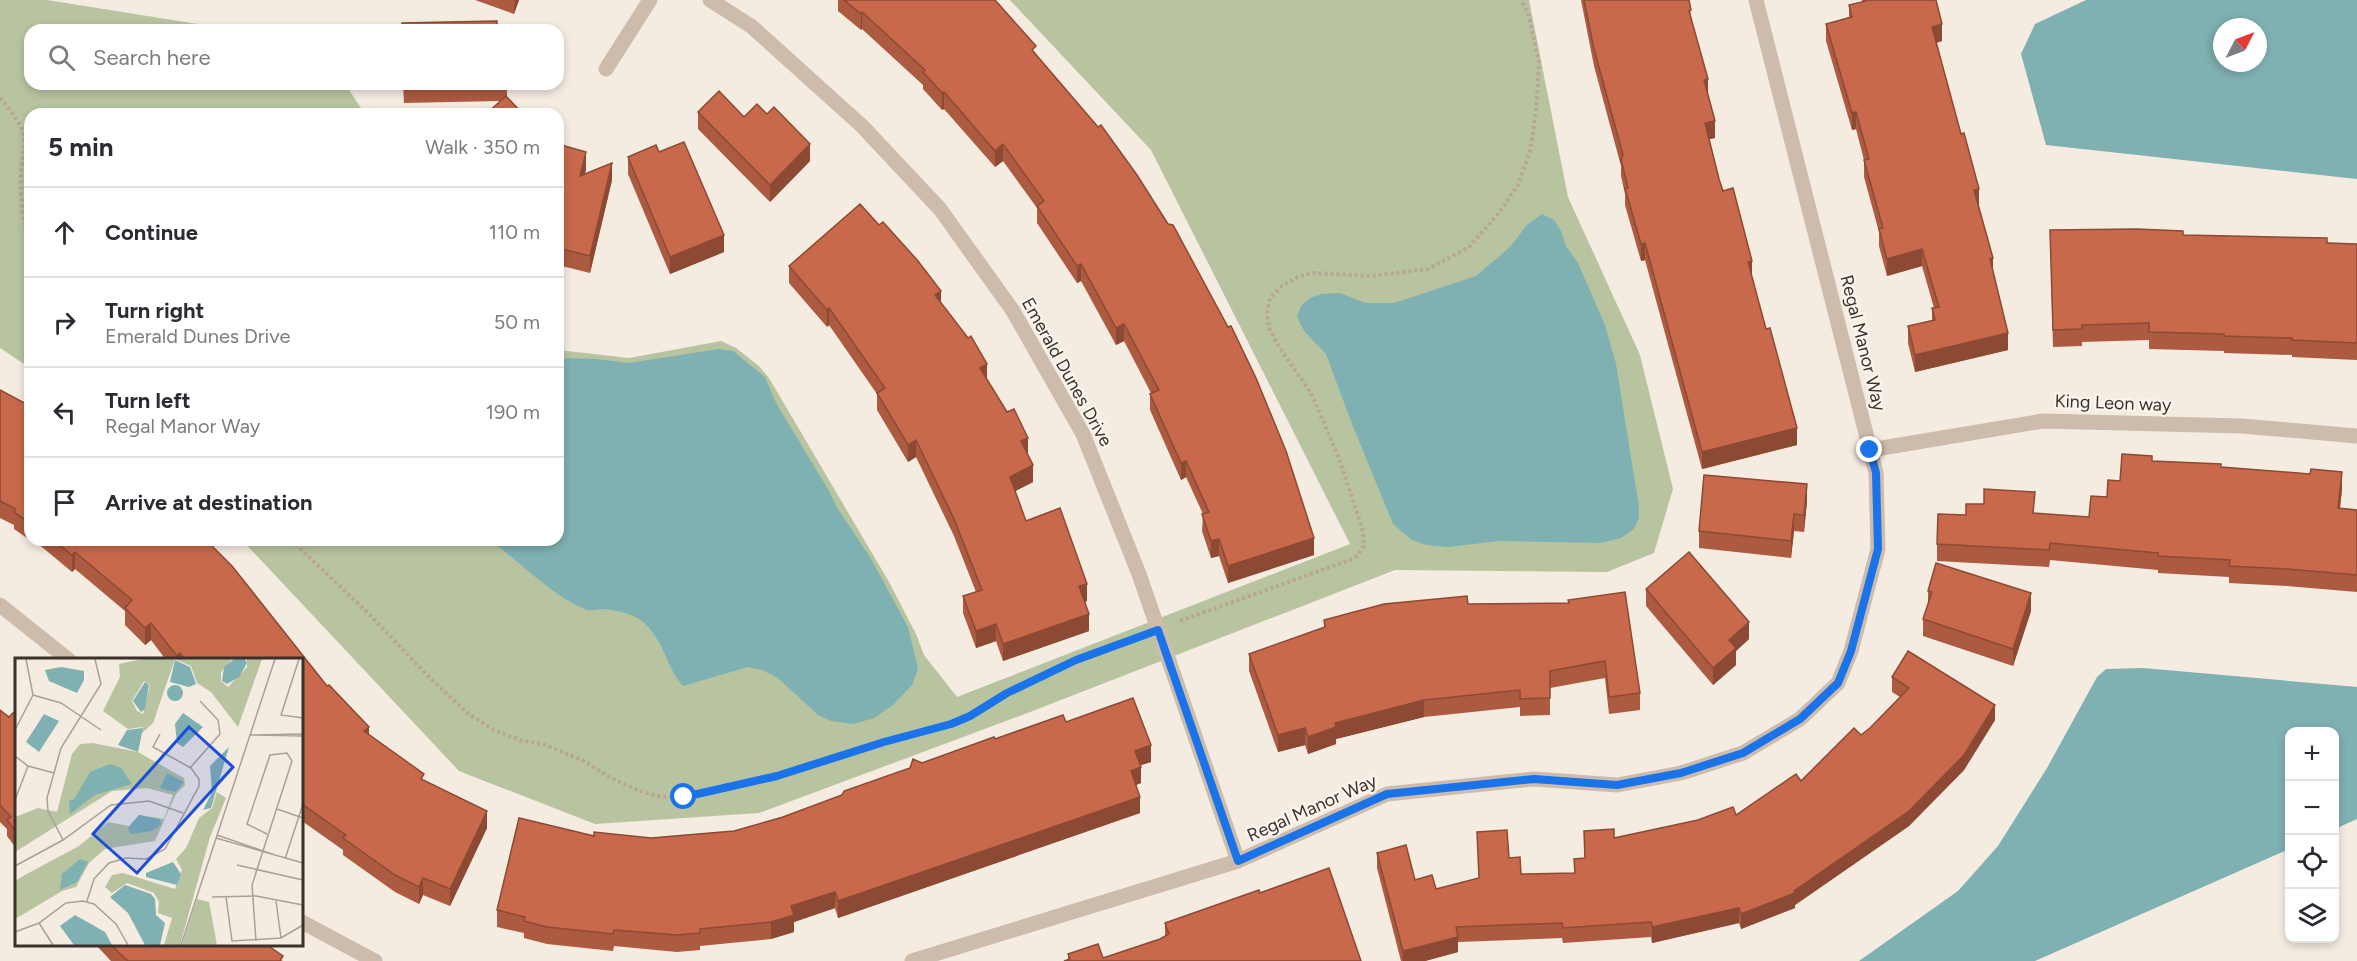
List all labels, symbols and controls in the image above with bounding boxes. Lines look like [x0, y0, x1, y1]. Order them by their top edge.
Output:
north arrow [2213, 18, 2267, 72]
search box [24, 24, 564, 90]
icon: search [45, 41, 78, 74]
text: Search here [93, 44, 211, 71]
text: 5 min [48, 131, 114, 163]
text: Walk · 350 m [425, 135, 540, 159]
icon: ahead [48, 216, 81, 249]
text: Continue [105, 219, 198, 246]
text: 110 m [489, 220, 540, 244]
street label: Regal Manor Way [1835, 273, 1891, 414]
street label: Emerald Dunes Drive [1017, 294, 1117, 450]
text: Turn right [105, 297, 204, 324]
icon: right [48, 306, 81, 339]
text: 50 m [494, 310, 540, 334]
text: Emerald Dunes Drive [105, 324, 290, 348]
text: Turn left [105, 387, 191, 414]
street label: King Leon way [2054, 390, 2172, 416]
icon: left [48, 396, 81, 429]
text: 190 m [486, 400, 540, 424]
text: Regal Manor Way [105, 414, 260, 438]
route end [1856, 436, 1882, 462]
icon: arrive [48, 486, 81, 519]
text: Arrive at destination [105, 489, 313, 516]
inset map [15, 658, 303, 946]
map controls [2285, 727, 2339, 943]
button: + [2285, 727, 2339, 781]
street label: Regal Manor Way [1244, 769, 1381, 846]
button: − [2285, 781, 2339, 835]
route start [670, 783, 696, 809]
button: locate [2285, 835, 2339, 889]
button: layers [2285, 889, 2339, 943]

